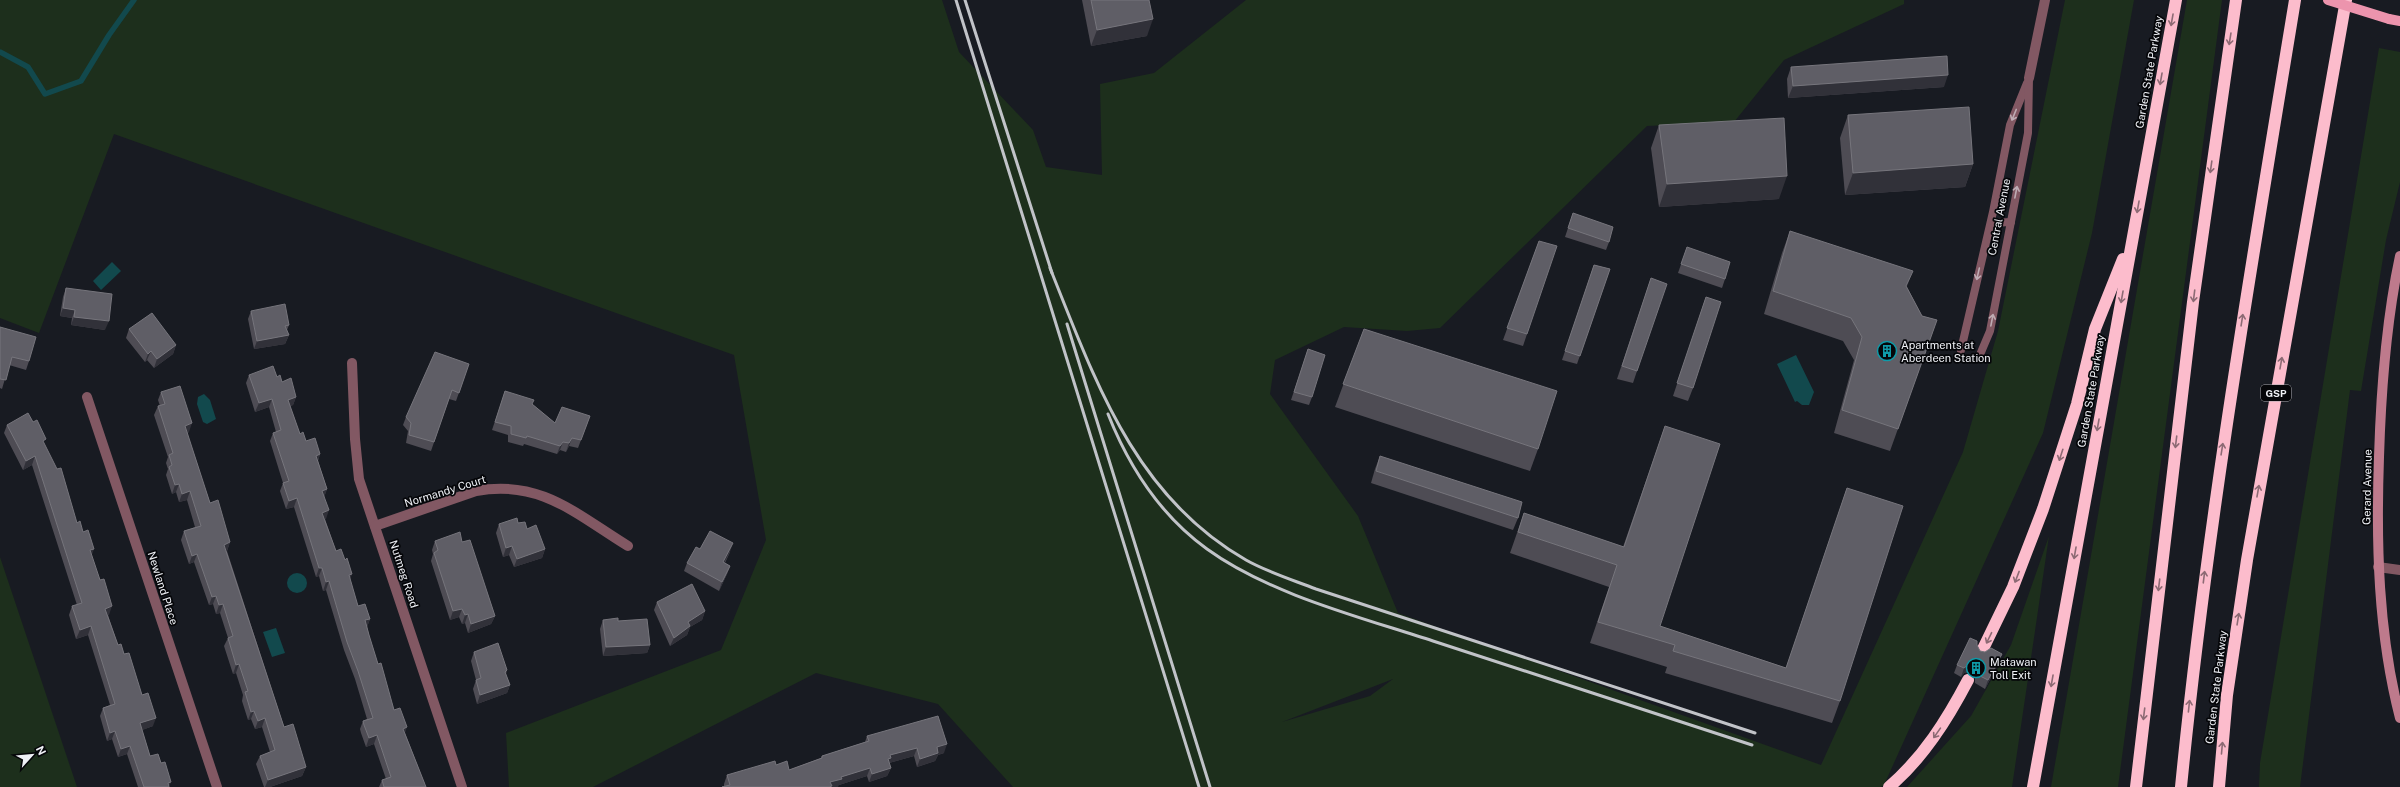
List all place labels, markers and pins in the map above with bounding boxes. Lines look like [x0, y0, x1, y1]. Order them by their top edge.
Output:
place label: Apartments at Aberdeen Station [1901, 339, 1991, 364]
building icon: Apartments at Aberdeen Station [1876, 340, 1898, 362]
place label: Matawan Toll Exit [1990, 656, 2037, 681]
building icon: Matawan Toll Exit [1965, 657, 1987, 679]

